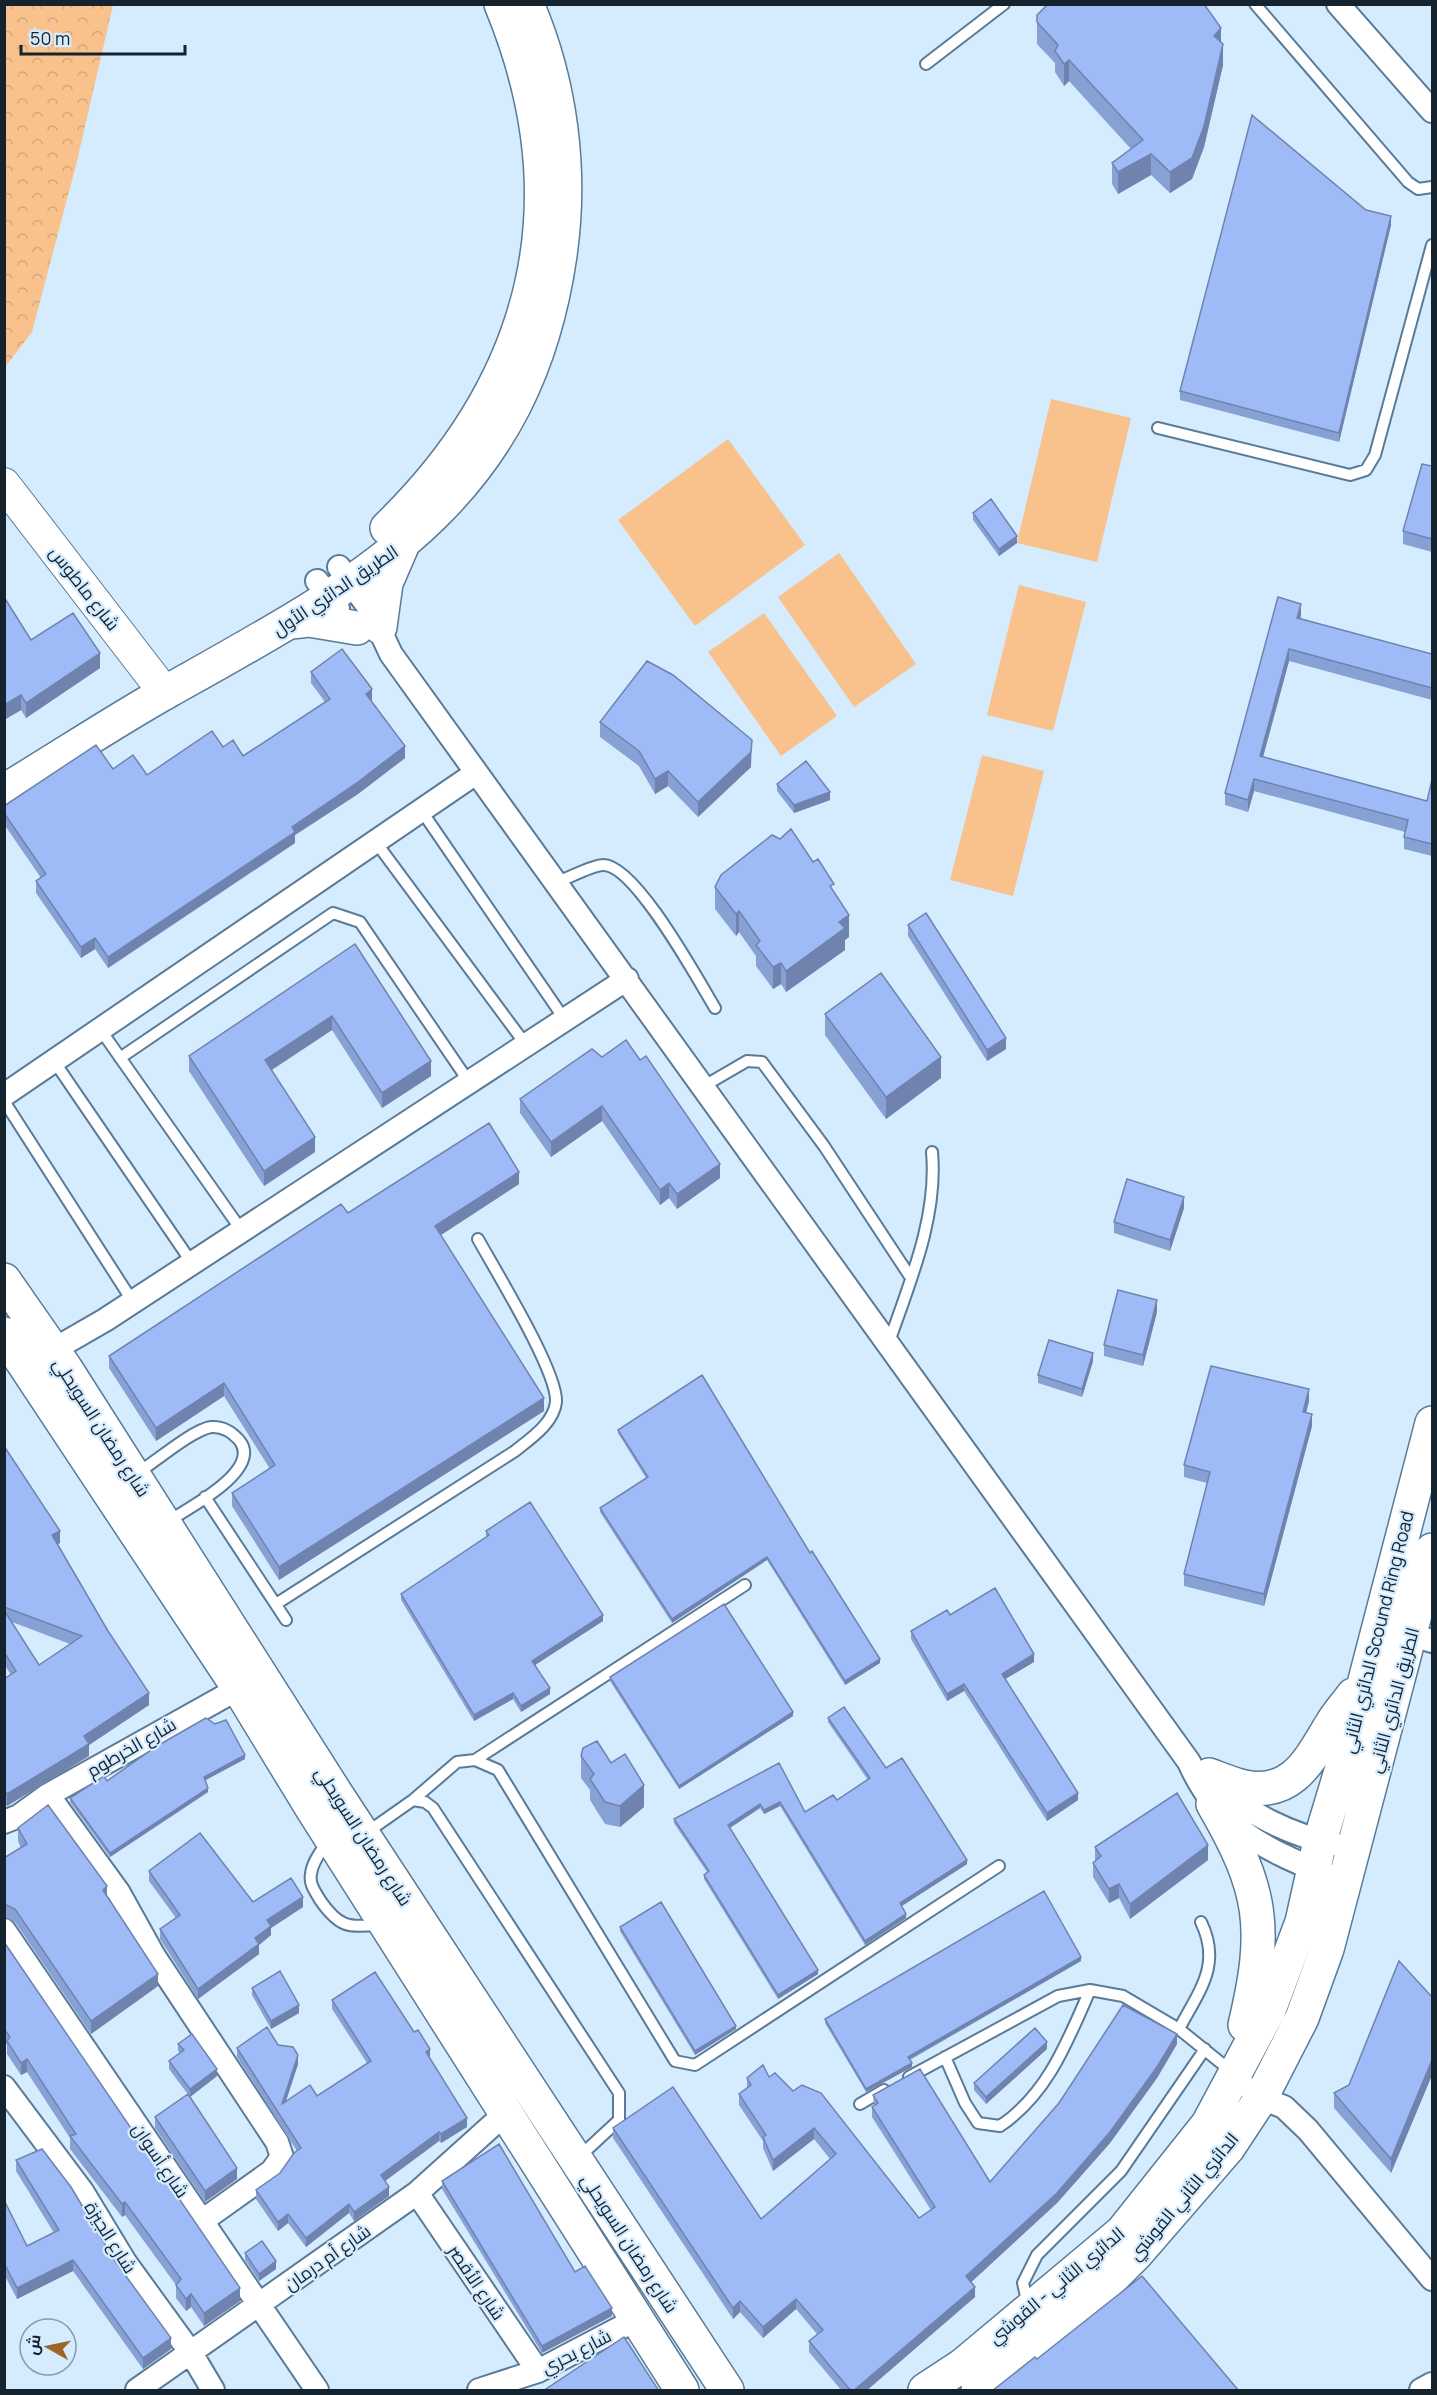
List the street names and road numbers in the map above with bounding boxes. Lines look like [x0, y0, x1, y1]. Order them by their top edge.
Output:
street label: الطريق الدائري الأول [267, 539, 404, 644]
street label: شارع ماطوس [44, 541, 126, 636]
street label: شارع رمضان السويحلي [45, 1353, 156, 1503]
street label: الدائري الثاني Scound Ring Road [1335, 1508, 1422, 1756]
street label: الطريق الدائري الثاني [1362, 1624, 1427, 1776]
street label: شارع الخرطوم [82, 1712, 181, 1783]
street label: شارع رمضان السويحلي [307, 1762, 418, 1912]
street label: شارع أسوان [126, 2118, 195, 2203]
street label: الدائري الثاني القوشي [1122, 2127, 1246, 2267]
street label: شارع رمضان السويحلي [573, 2169, 684, 2319]
street label: شارع الجيزة [79, 2197, 142, 2278]
street label: شارع أم درمان [279, 2218, 376, 2296]
street label: الدائري الثاني - القوشي [983, 2221, 1131, 2351]
street label: شارع الأقصر [442, 2239, 511, 2325]
street label: شارع بحري [537, 2323, 617, 2382]

